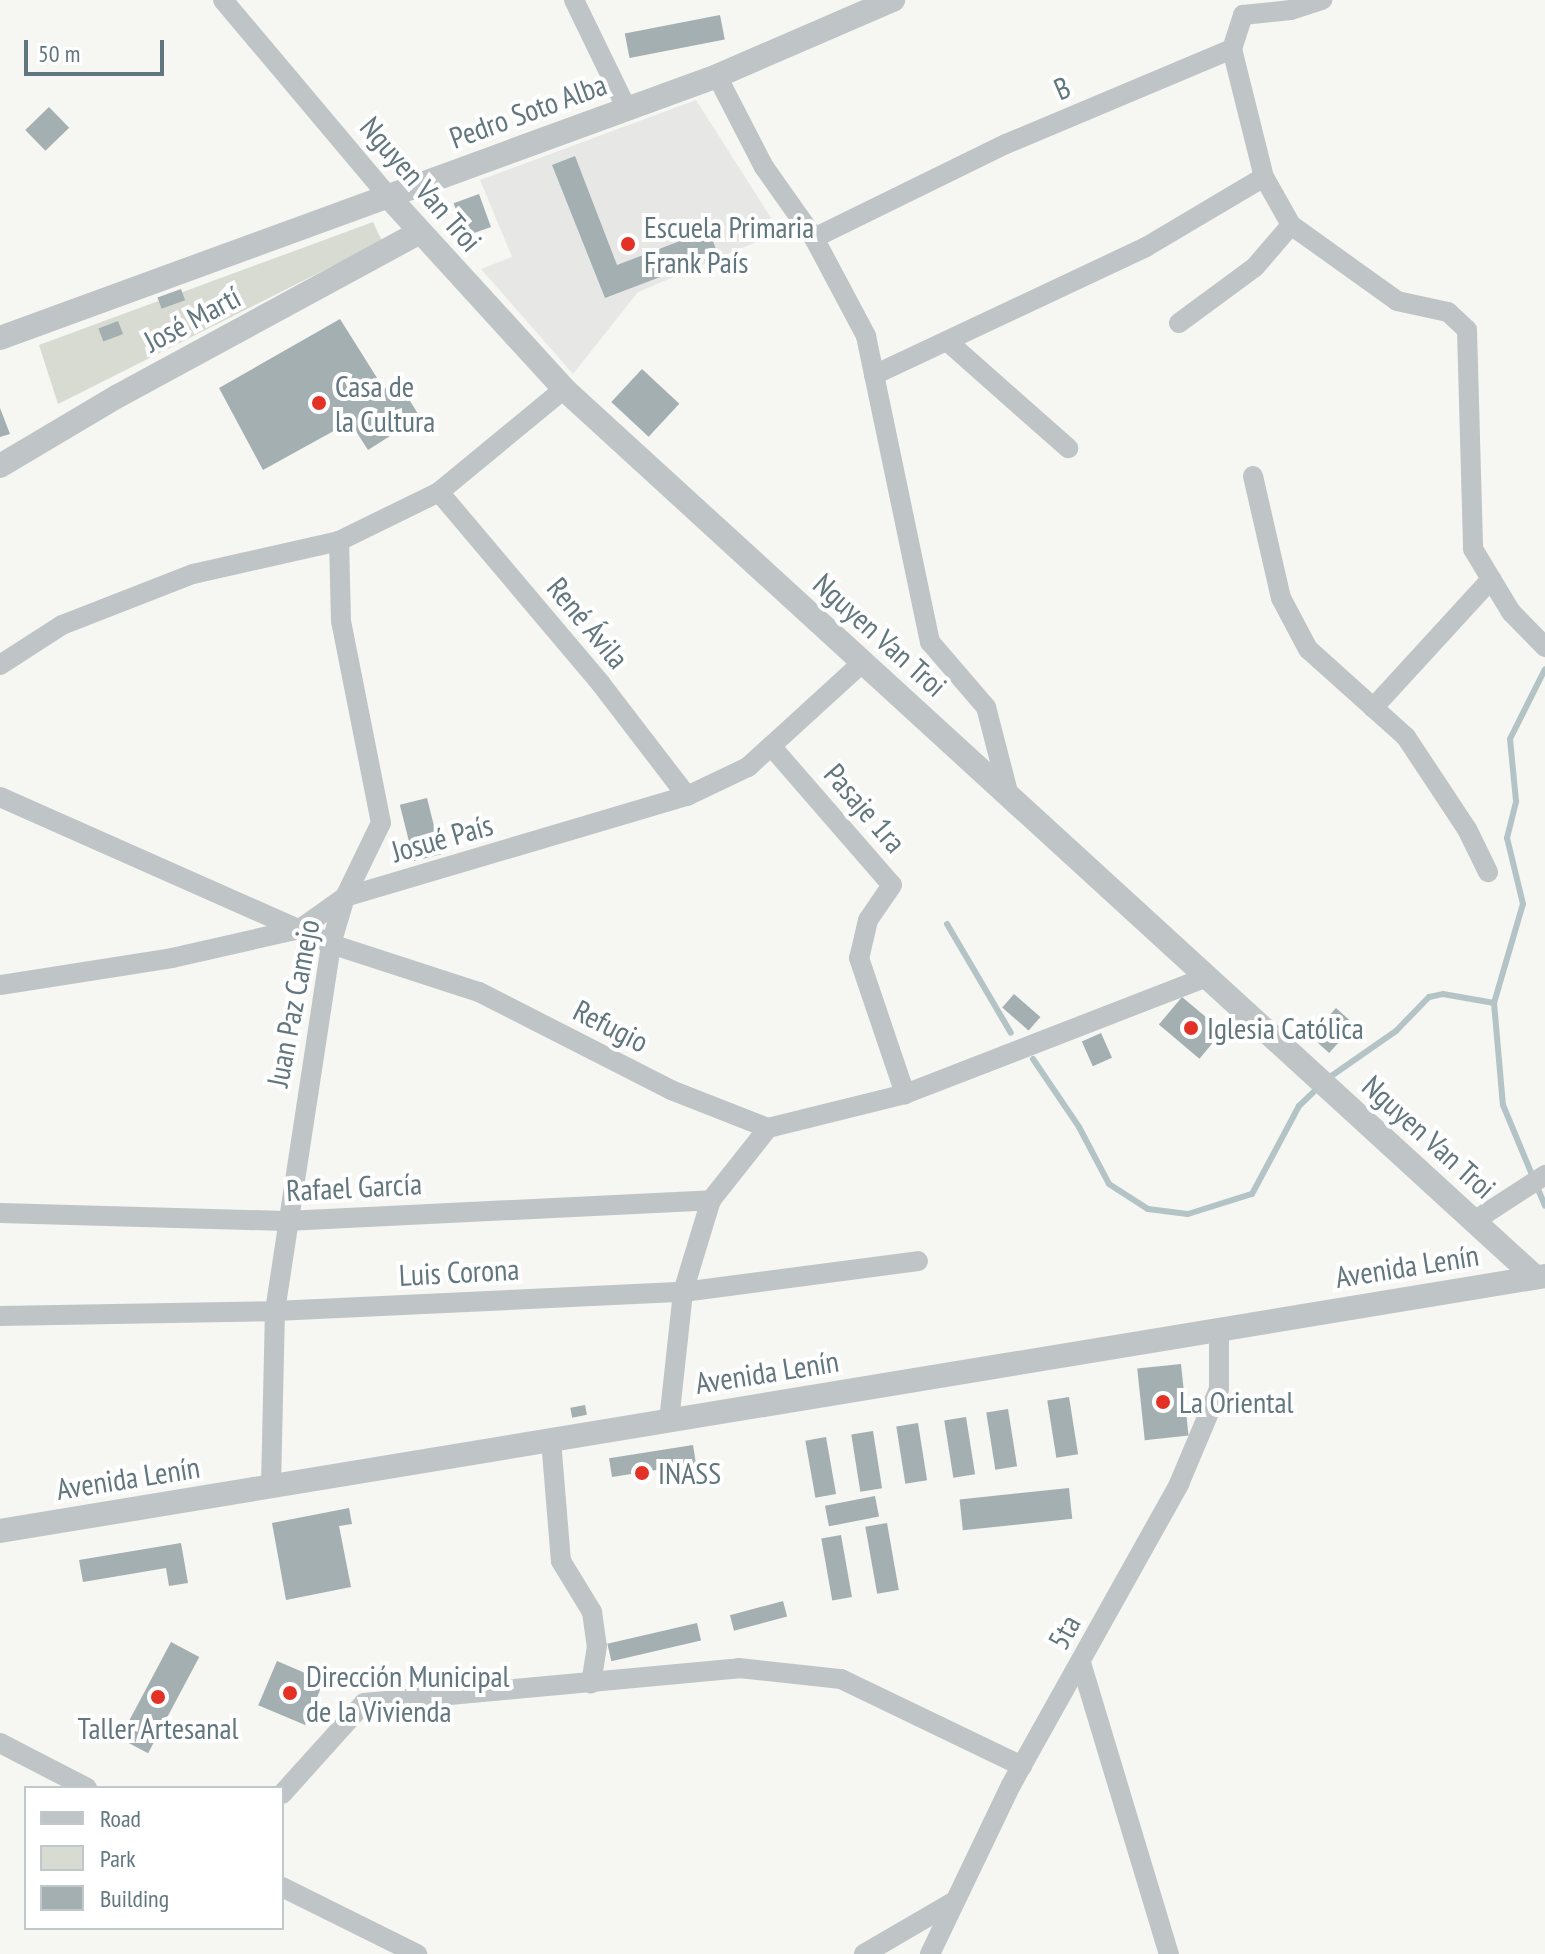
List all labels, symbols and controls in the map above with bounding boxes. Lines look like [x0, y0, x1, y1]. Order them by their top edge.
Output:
scale bar [28, 24, 168, 74]
text: 50 m [38, 38, 80, 69]
street label: Pedro Soto Alba [444, 66, 612, 156]
street label: B [1048, 69, 1076, 107]
street label: Nguyen Van Troi [352, 109, 490, 259]
place label: Escuela Primaria Frank País [644, 209, 814, 280]
marker: Escuela Primaria Frank País [619, 235, 637, 253]
street label: José Martí [138, 279, 246, 359]
place label: Casa de la Cultura [335, 368, 435, 438]
marker: Casa de la Cultura [310, 394, 328, 412]
street label: Nguyen Van Troi [806, 565, 954, 705]
street label: René Ávila [540, 570, 636, 676]
street label: Pasaje 1ra [817, 756, 913, 860]
street label: Josué País [387, 806, 497, 870]
street label: Juan Paz Camejo [259, 916, 327, 1090]
street label: Refugio [568, 992, 654, 1060]
place label: Iglesia Católica [1207, 1010, 1364, 1046]
marker: Iglesia Católica [1182, 1019, 1200, 1037]
street label: Nguyen Van Troi [1355, 1067, 1503, 1207]
street label: Rafael García [285, 1165, 423, 1209]
street label: Avenida Lenín [1333, 1237, 1481, 1295]
street label: Luis Corona [398, 1251, 520, 1293]
street label: Avenida Lenín [693, 1343, 841, 1401]
place label: La Oriental [1179, 1384, 1293, 1420]
marker: La Oriental [1154, 1393, 1172, 1411]
street label: Avenida Lenín [54, 1449, 202, 1507]
place label: INASS [658, 1455, 721, 1491]
marker: INASS [633, 1464, 651, 1482]
street label: 5ta [1040, 1609, 1088, 1655]
place label: Dirección Municipal de la Vivienda [306, 1658, 510, 1728]
marker: Dirección Municipal de la Vivienda [281, 1684, 299, 1702]
marker: Taller Artesanal [149, 1688, 167, 1706]
place label: Taller Artesanal [77, 1710, 239, 1746]
legend [24, 1786, 284, 1930]
text: Road [100, 1803, 141, 1834]
text: Park [100, 1843, 136, 1874]
text: Building [100, 1883, 169, 1914]

